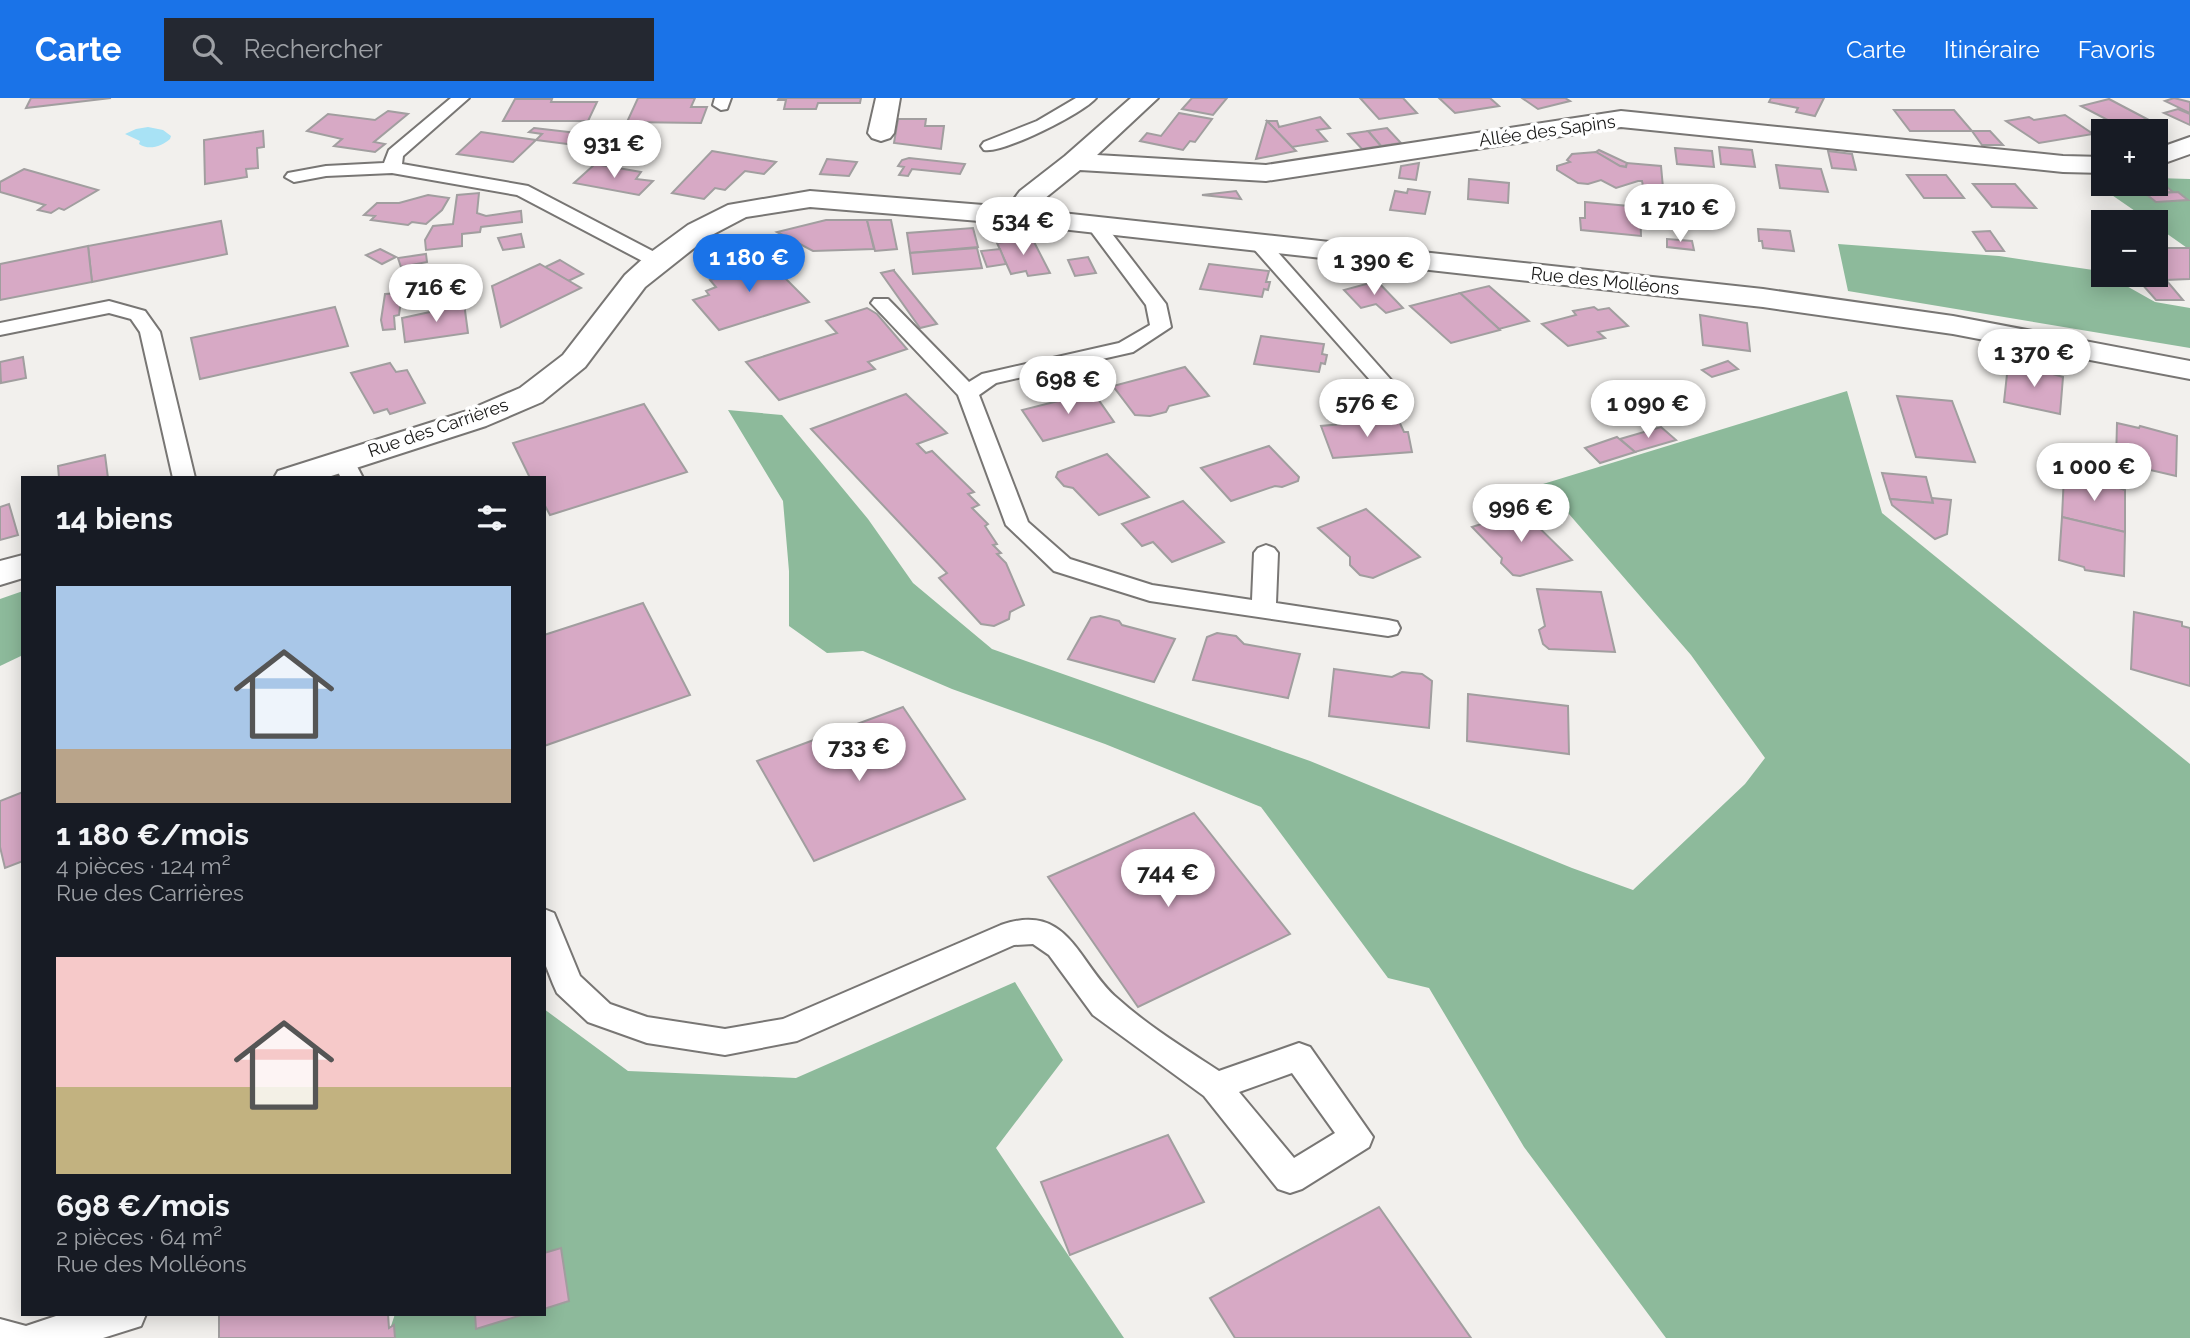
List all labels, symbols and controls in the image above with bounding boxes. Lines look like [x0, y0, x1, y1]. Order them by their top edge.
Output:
search box [164, 18, 654, 81]
text: Carte [35, 30, 122, 69]
icon: search [188, 30, 226, 68]
text: Rechercher [244, 34, 383, 64]
text: Carte [1846, 35, 1906, 64]
text: Itinéraire [1944, 35, 2040, 64]
text: Favoris [2078, 35, 2155, 64]
street label: Allée des Sapins [1477, 110, 1617, 150]
map controls [2091, 119, 2168, 287]
button: + [2091, 119, 2168, 196]
pin: 931 € [565, 120, 663, 180]
text: 931 € [583, 129, 645, 156]
pin: 1 710 € [1615, 184, 1745, 244]
text: 1 710 € [1640, 193, 1720, 220]
pin: 534 € [974, 198, 1072, 257]
text: 534 € [992, 206, 1054, 233]
button: − [2091, 210, 2168, 287]
pin: 1 180 € [684, 234, 814, 294]
pin: 1 390 € [1309, 238, 1439, 297]
text: 1 180 € [709, 243, 789, 270]
text: 1 390 € [1333, 246, 1415, 273]
street label: Rue des Molléons [1530, 262, 1681, 299]
pin: 716 € [387, 264, 485, 324]
text: 716 € [405, 273, 467, 300]
pin: 1 370 € [1969, 330, 2099, 389]
text: 1 370 € [1994, 338, 2074, 365]
pin: 698 € [1019, 356, 1117, 416]
text: 698 € [1035, 365, 1101, 392]
pin: 576 € [1318, 380, 1416, 439]
pin: 1 090 € [1583, 380, 1713, 440]
text: 576 € [1335, 388, 1399, 415]
text: 1 090 € [1607, 389, 1689, 416]
street label: Rue des Carrières [365, 394, 511, 461]
pin: 1 000 € [2029, 444, 2159, 503]
text: 1 000 € [2052, 452, 2136, 479]
pin: 996 € [1472, 484, 1570, 544]
text: 996 € [1489, 493, 1553, 520]
icon: filters [473, 499, 511, 537]
text: 14 biens [56, 501, 173, 536]
icon: home [221, 631, 347, 757]
pin: 733 € [810, 724, 908, 783]
text: 733 € [828, 732, 890, 759]
text: 1 180 €/mois [56, 817, 249, 852]
pin: 744 € [1119, 850, 1217, 909]
text: 4 pièces · 124 m² [56, 852, 231, 879]
text: 744 € [1137, 858, 1199, 885]
text: Rue des Carrières [56, 879, 244, 906]
icon: home [221, 1002, 347, 1128]
text: 698 €/mois [56, 1188, 230, 1223]
text: 2 pièces · 64 m² [56, 1223, 222, 1250]
text: Rue des Molléons [56, 1250, 247, 1277]

